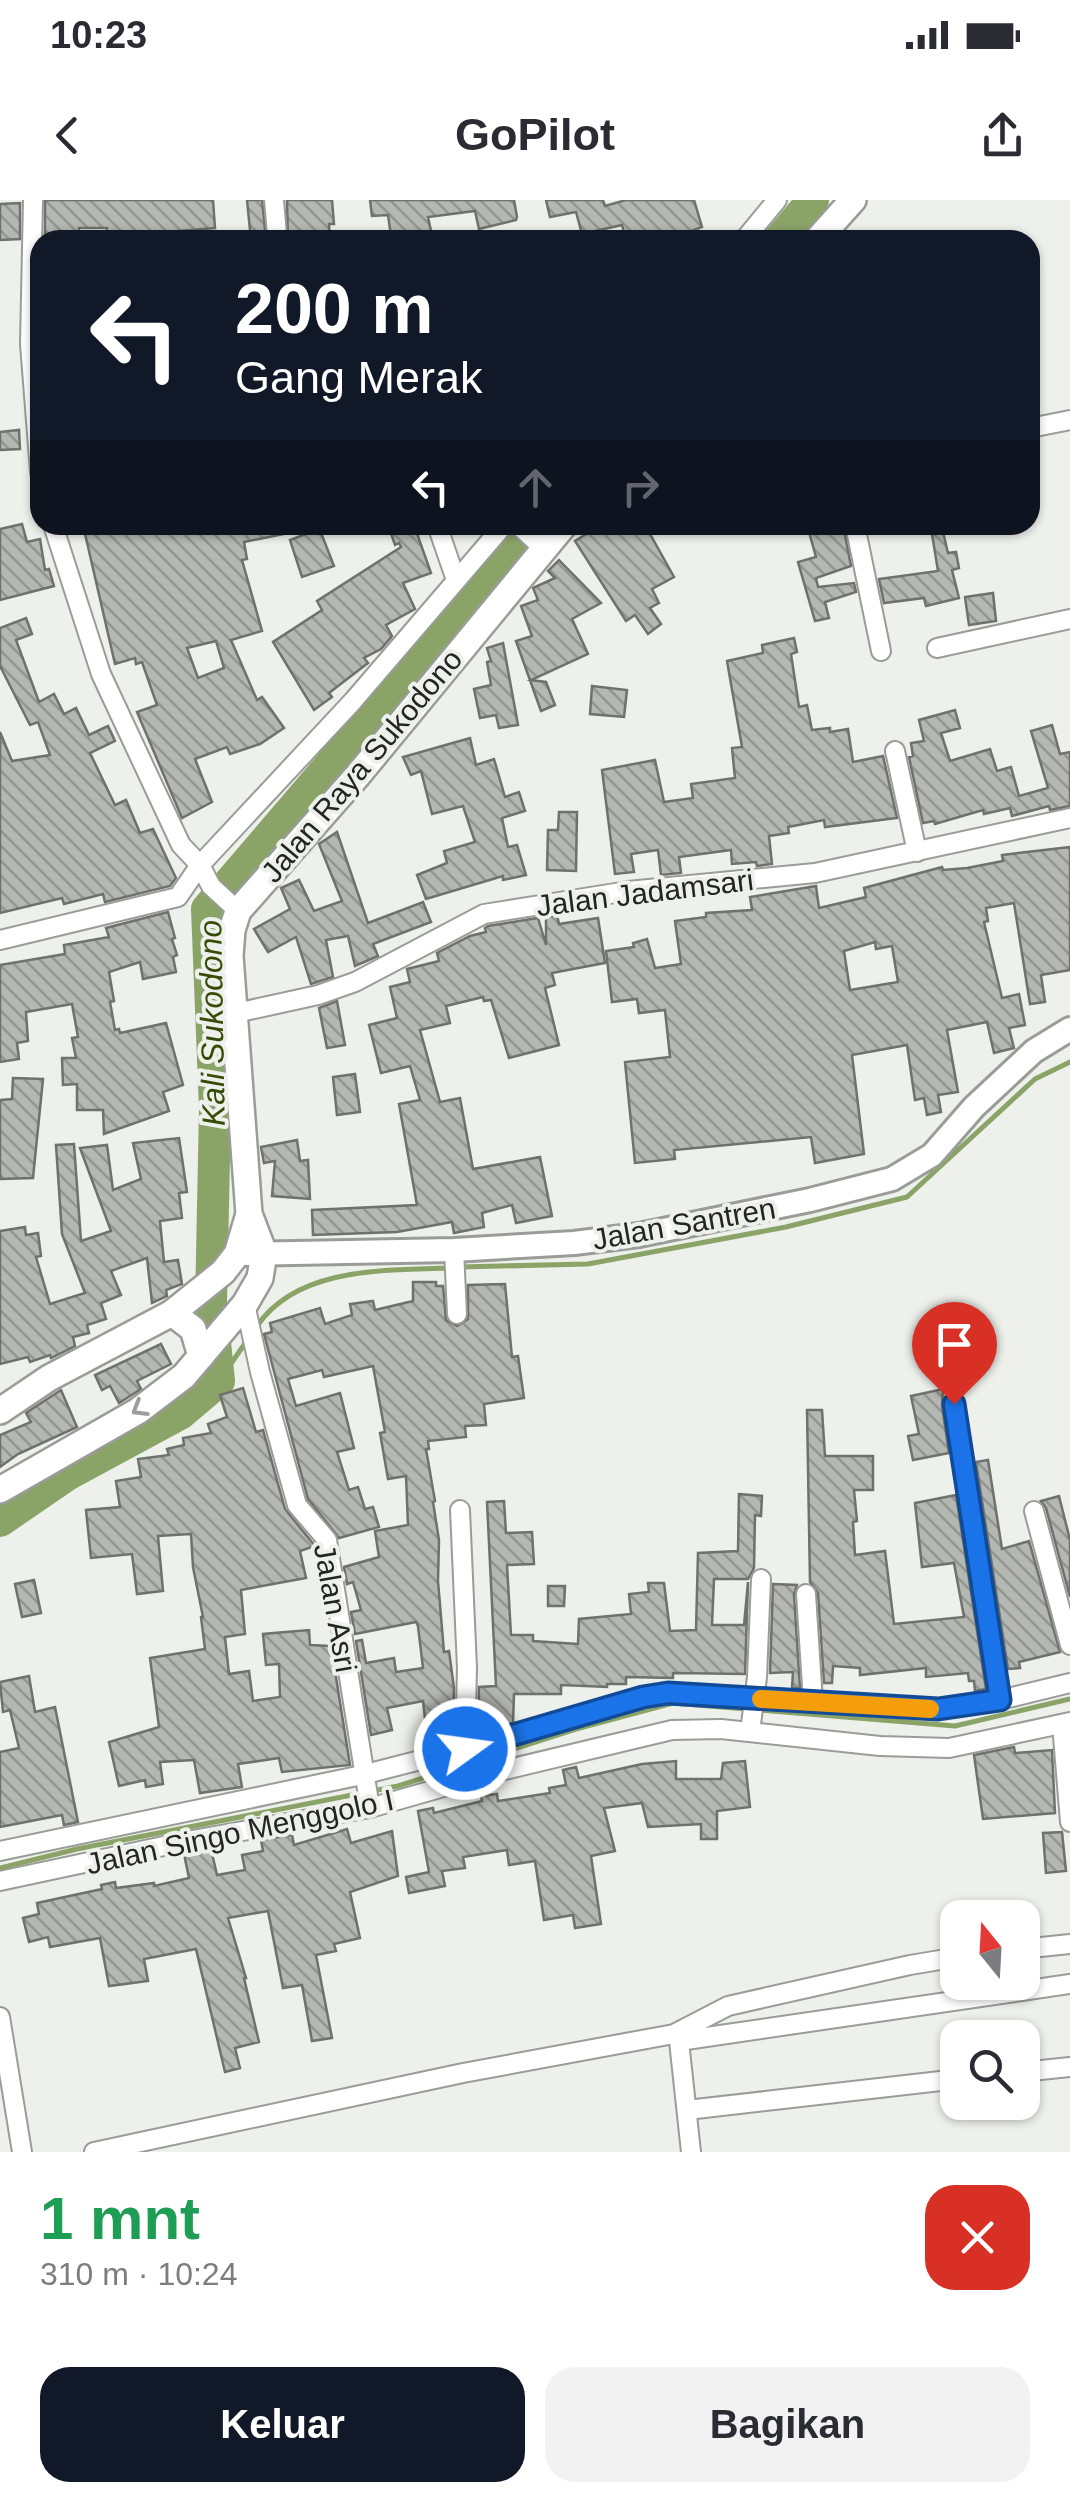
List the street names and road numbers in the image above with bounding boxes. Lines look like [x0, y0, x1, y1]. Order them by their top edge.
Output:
street label: Jalan Raya Sukodono [255, 643, 469, 889]
street label: Jalan Jadamsari [535, 863, 755, 922]
street label: Jalan Santren [590, 1191, 778, 1256]
street label: Jalan Asri [308, 1541, 363, 1675]
street label: Jalan Singo Menggolo I [83, 1783, 397, 1880]

